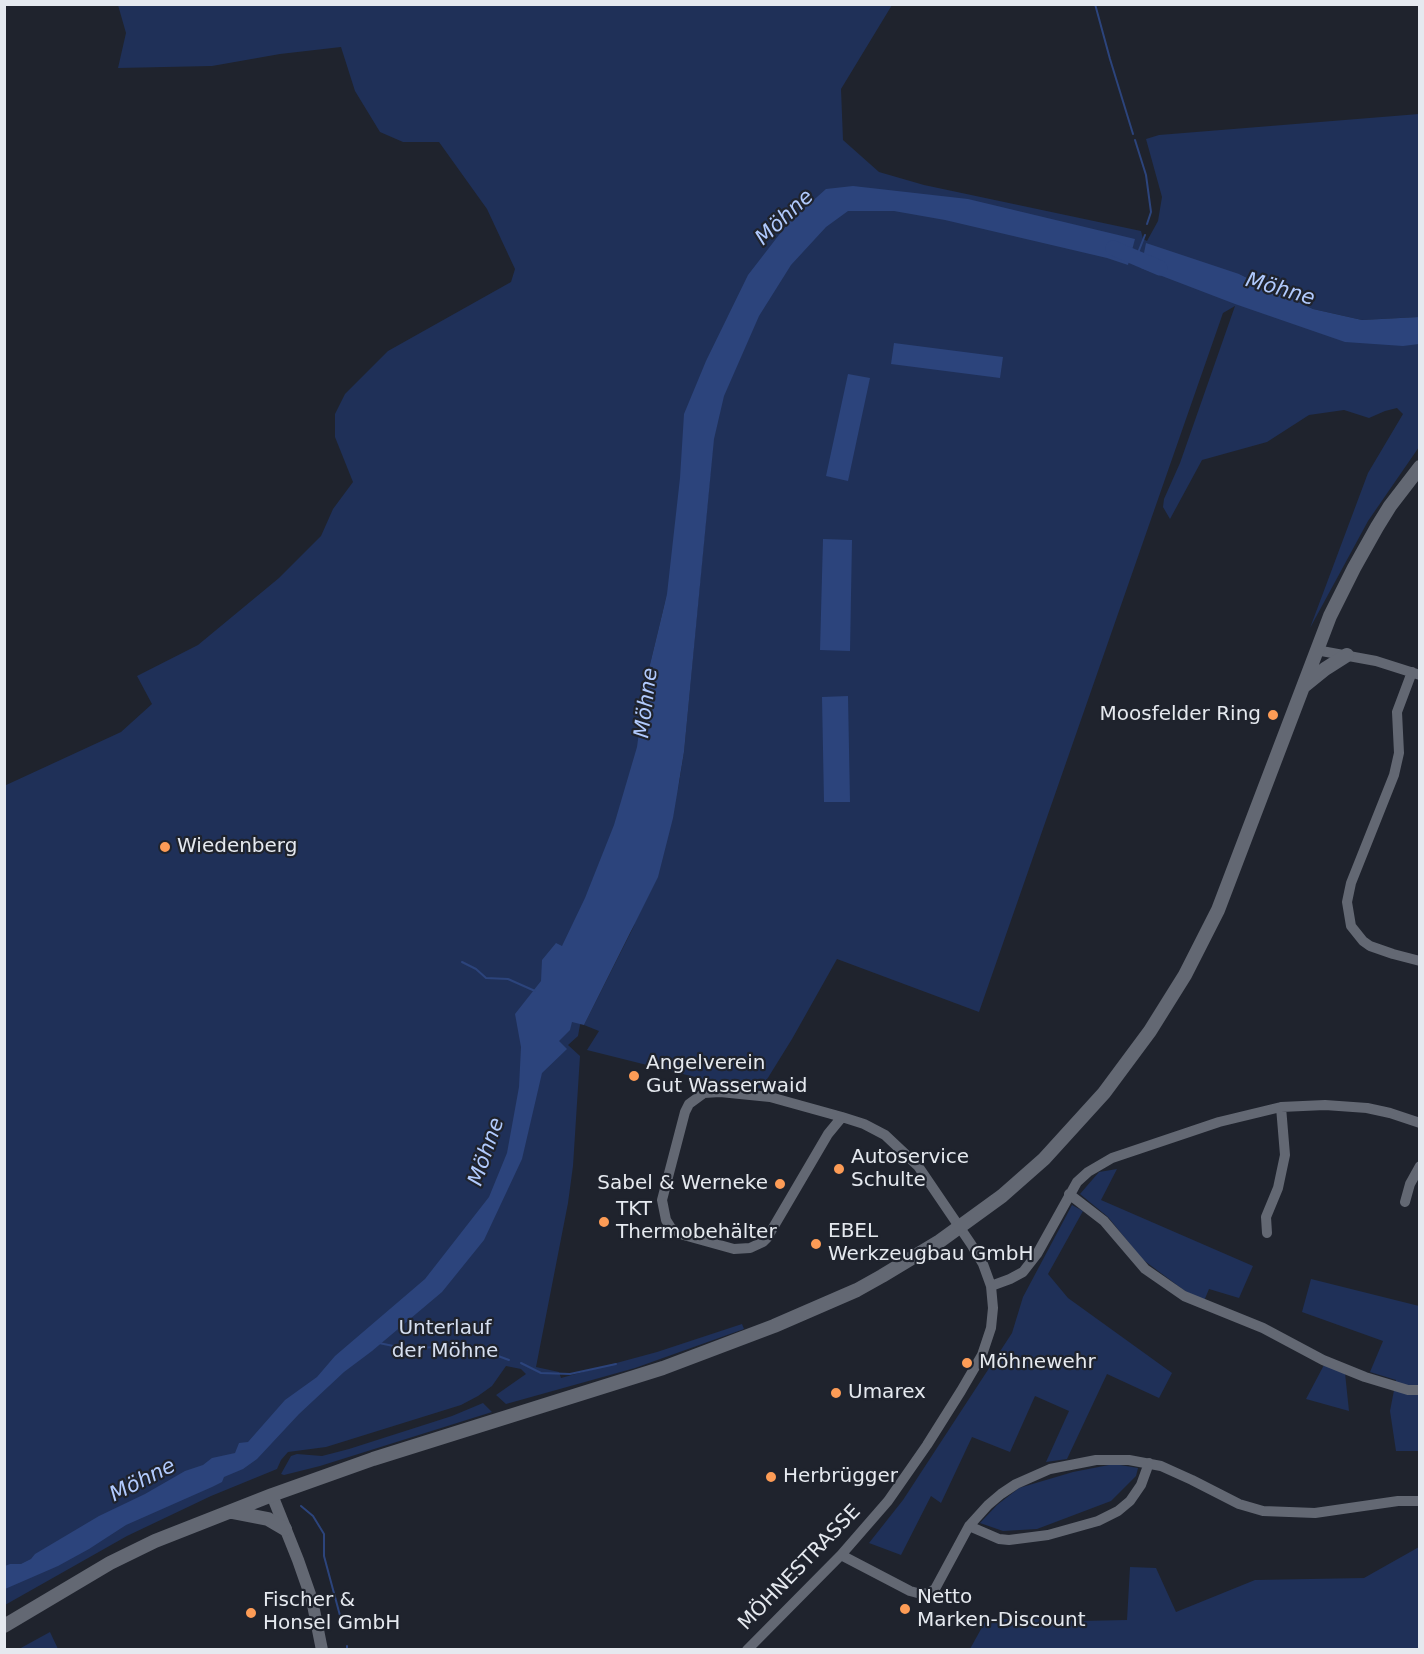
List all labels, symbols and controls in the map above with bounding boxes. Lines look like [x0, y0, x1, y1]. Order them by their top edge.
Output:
water label: Möhne [751, 185, 819, 251]
water label: Möhne [1243, 268, 1317, 312]
water label: Möhne [630, 666, 664, 740]
place label: Moosfelder Ring [1100, 703, 1261, 727]
marker: Moosfelder Ring [1266, 708, 1280, 722]
place label: Wiedenberg [177, 835, 297, 859]
marker: Wiedenberg [158, 840, 172, 854]
place label: Angelverein Gut Wasserwaid [646, 1052, 807, 1099]
marker: Angelverein Gut Wasserwaid [627, 1069, 641, 1083]
water label: Möhne [464, 1115, 510, 1189]
place label: Autoservice Schulte [851, 1146, 969, 1193]
marker: Autoservice Schulte [832, 1162, 846, 1176]
place label: Sabel & Werneke [597, 1172, 768, 1196]
marker: Sabel & Werneke [773, 1177, 787, 1191]
place label: TKT Thermobehälter [616, 1198, 777, 1245]
marker: TKT Thermobehälter [597, 1215, 611, 1229]
place label: EBEL Werkzeugbau GmbH [828, 1220, 1034, 1267]
marker: EBEL Werkzeugbau GmbH [809, 1237, 823, 1251]
park label: Unterlauf der Möhne [392, 1317, 498, 1364]
place label: Möhnewehr [979, 1351, 1096, 1375]
marker: Möhnewehr [960, 1356, 974, 1370]
place label: Umarex [848, 1381, 926, 1405]
marker: Umarex [829, 1386, 843, 1400]
water label: Möhne [106, 1454, 180, 1508]
place label: Herbrügger [783, 1465, 898, 1489]
marker: Herbrügger [764, 1470, 778, 1484]
street label: MÖHNESTRASSE [734, 1500, 866, 1636]
place label: Netto Marken-Discount [917, 1586, 1086, 1633]
place label: Fischer & Honsel GmbH [263, 1589, 400, 1636]
marker: Netto Marken-Discount [898, 1602, 912, 1616]
marker: Fischer & Honsel GmbH [244, 1606, 258, 1620]

